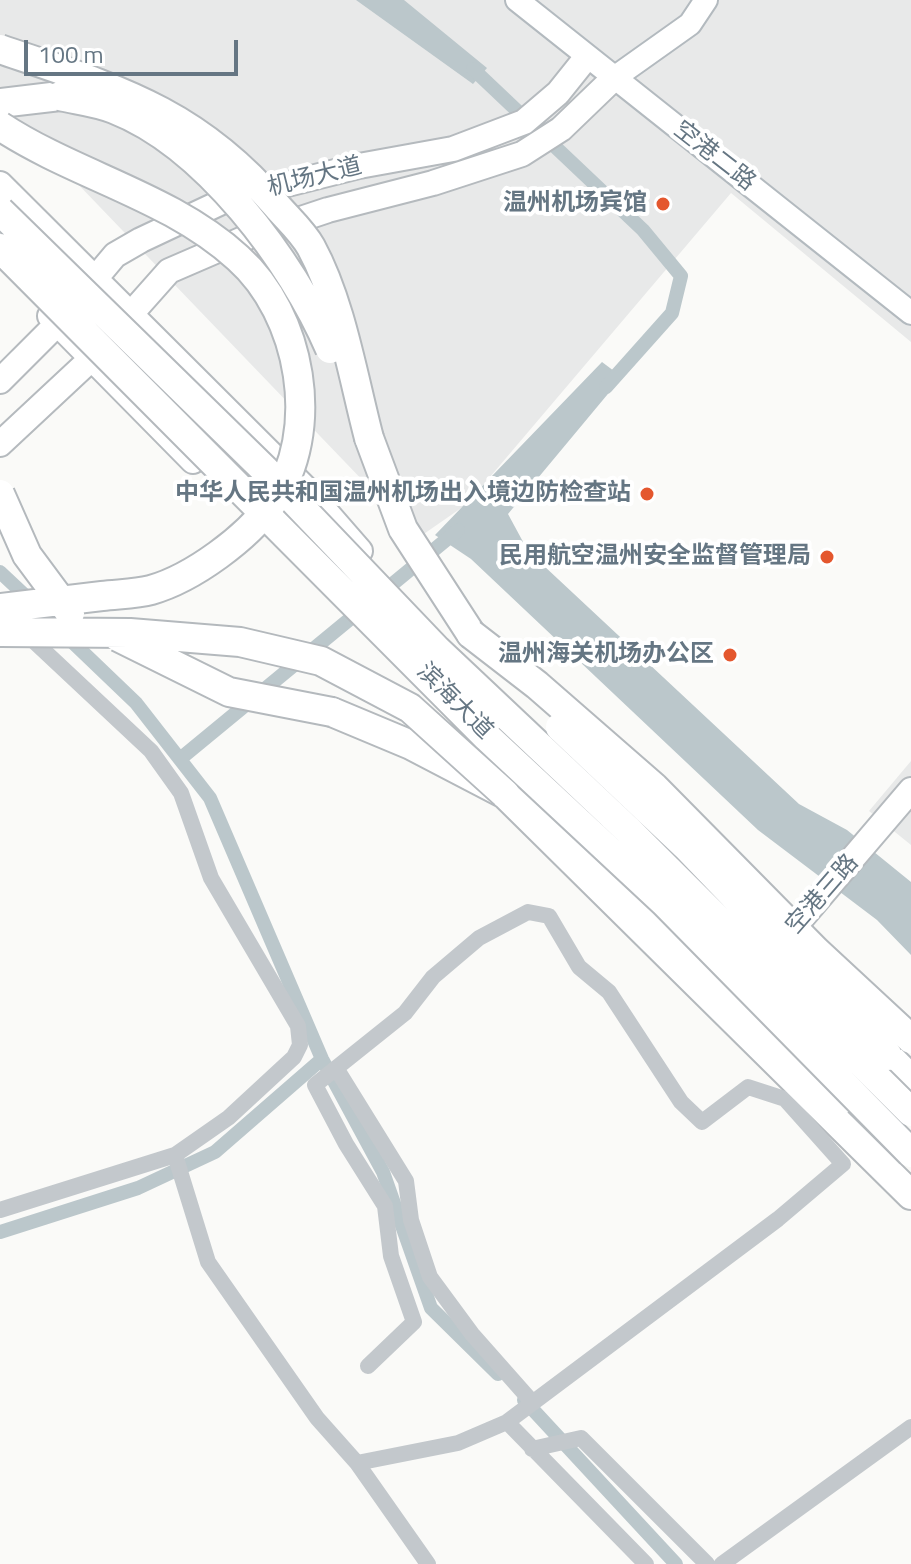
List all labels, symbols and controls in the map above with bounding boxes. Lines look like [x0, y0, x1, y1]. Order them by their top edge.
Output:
scale bar [28, 24, 242, 74]
text: 100 m [38, 36, 104, 72]
street label: 空港二路 [667, 116, 761, 198]
street label: 机场大道 [265, 152, 365, 204]
place label: 温州机场宾馆 [503, 190, 647, 218]
marker: 温州机场宾馆 [654, 195, 672, 213]
place label: 中华人民共和国温州机场出入境边防检查站 [175, 480, 631, 508]
marker: 中华人民共和国温州机场出入境边防检查站 [638, 485, 656, 503]
place label: 民用航空温州安全监督管理局 [499, 543, 811, 571]
marker: 民用航空温州安全监督管理局 [818, 548, 836, 566]
place label: 温州海关机场办公区 [498, 641, 714, 669]
marker: 温州海关机场办公区 [721, 646, 739, 664]
street label: 滨海大道 [410, 658, 498, 746]
street label: 空港三路 [781, 849, 865, 941]

